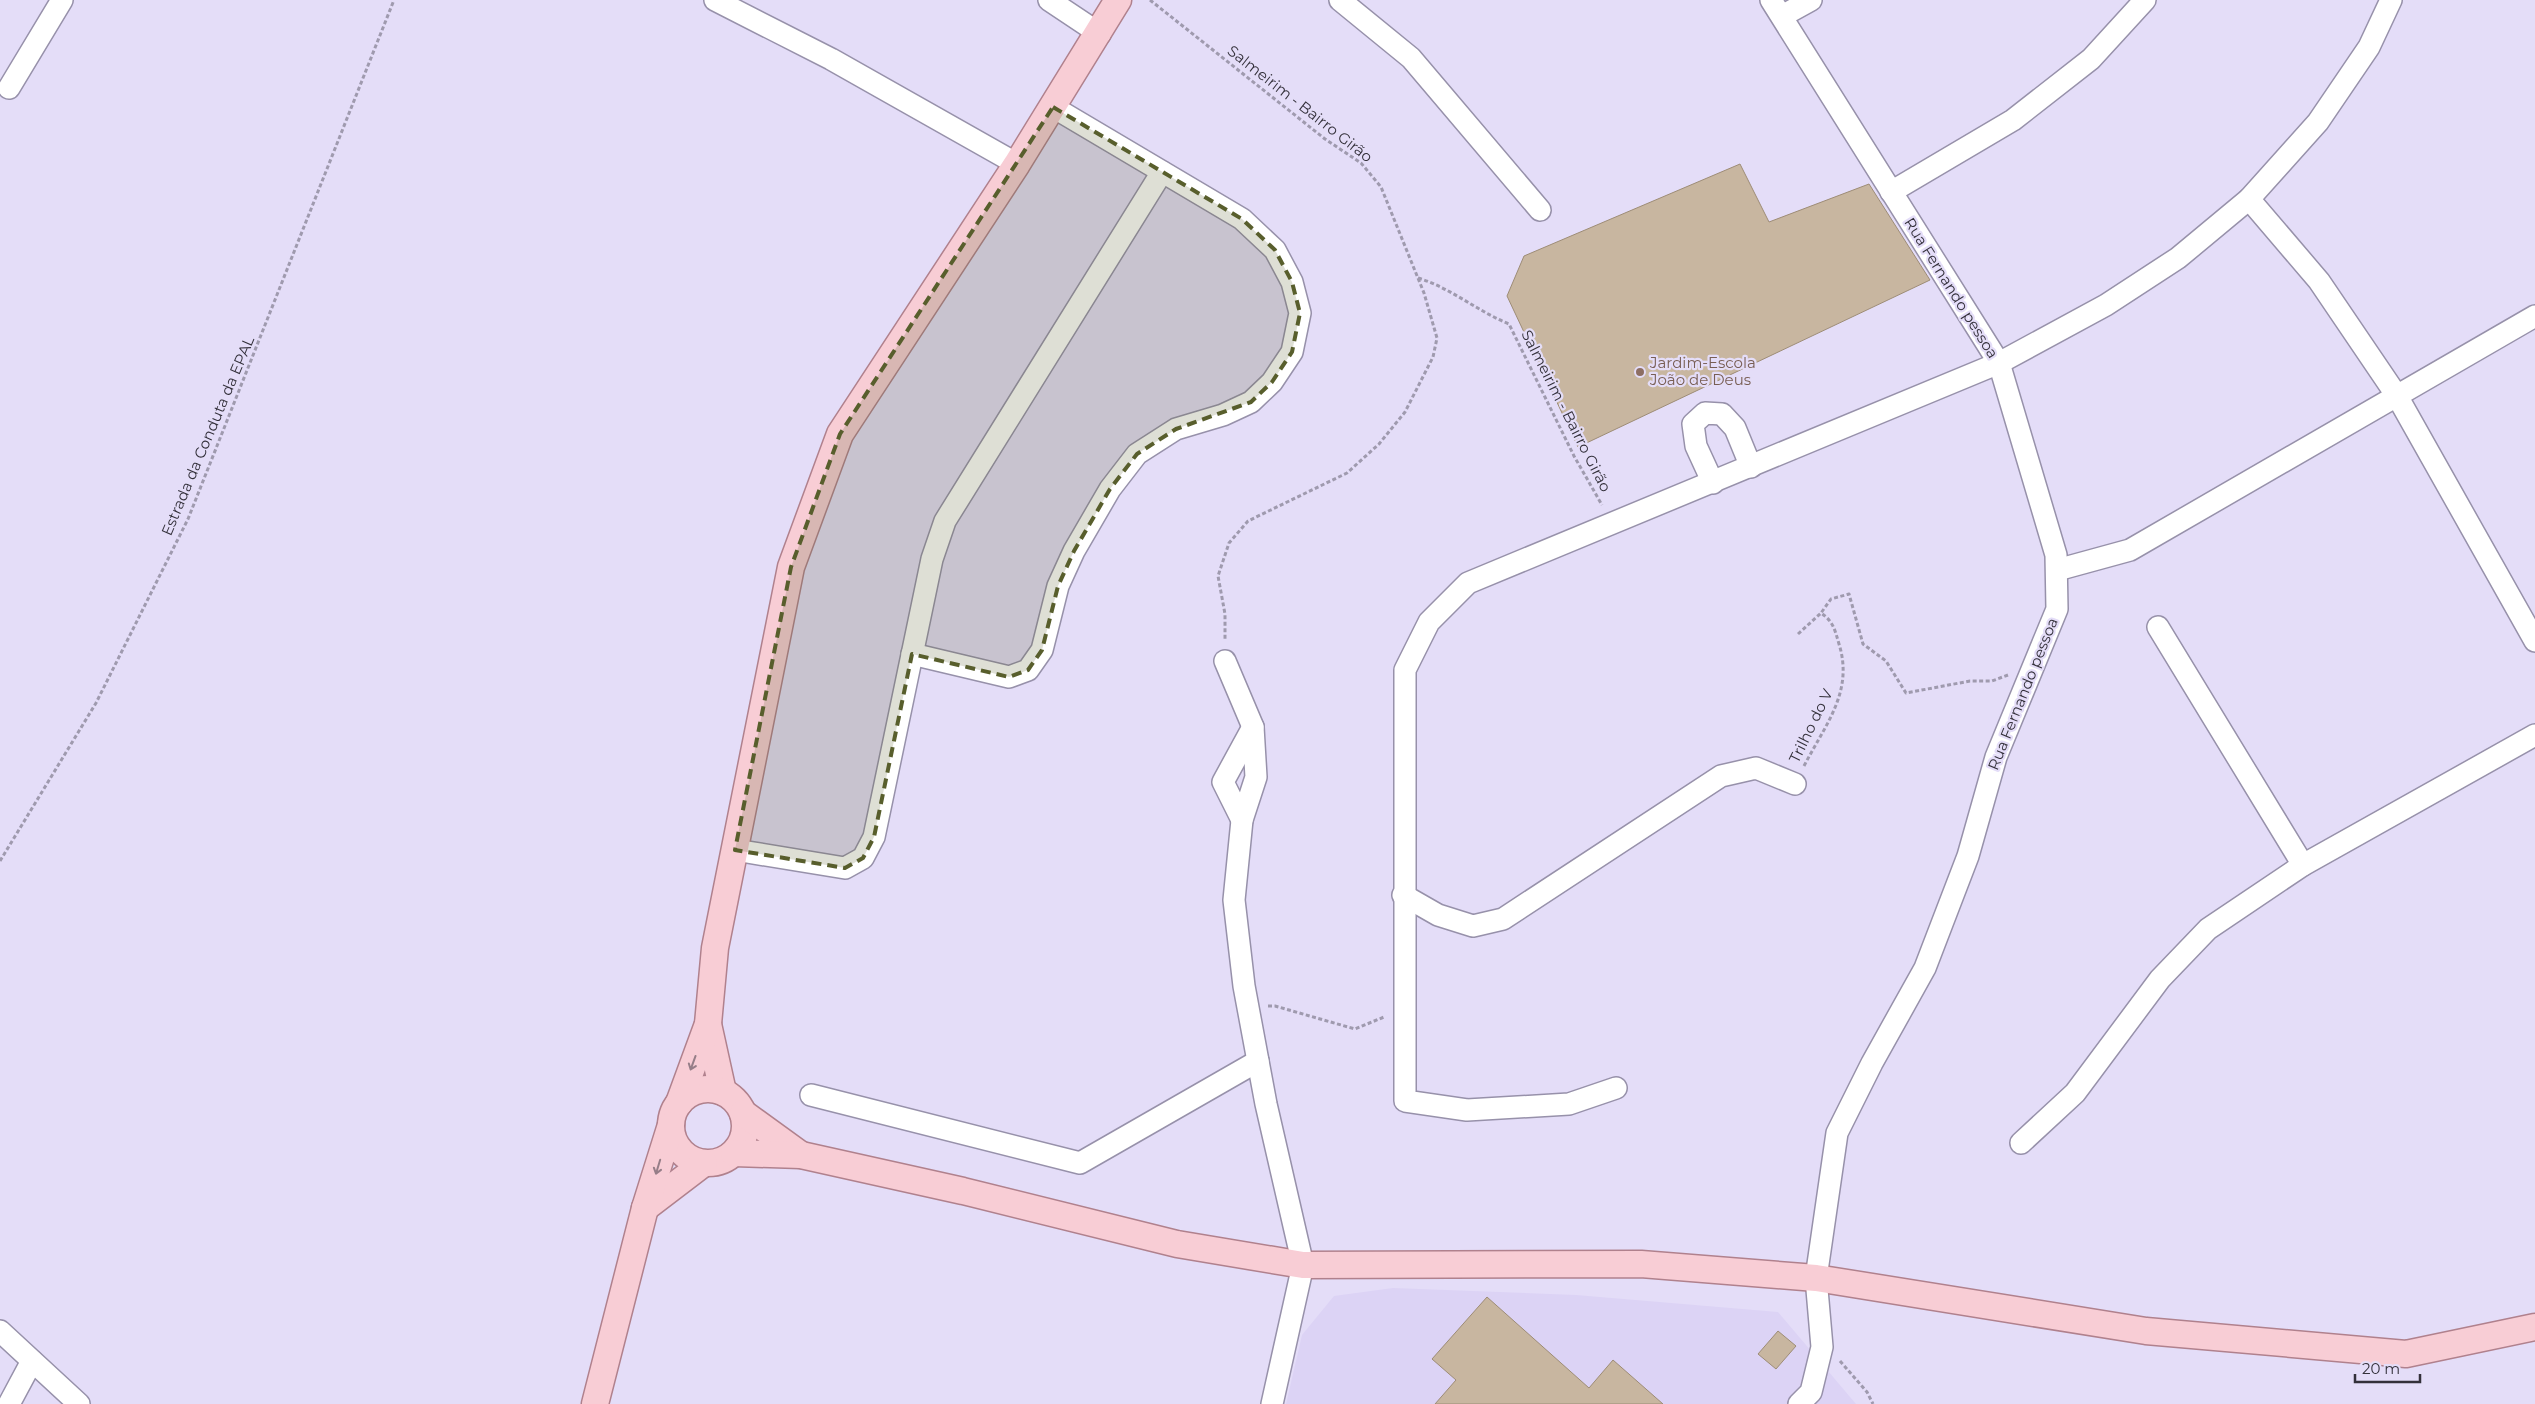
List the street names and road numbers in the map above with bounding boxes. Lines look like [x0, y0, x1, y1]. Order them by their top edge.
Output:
street label: Salmeirim - Bairro Girão [1224, 41, 1377, 166]
street label: Rua Fernando pessoa [1900, 214, 2003, 362]
street label: Salmeirim - Bairro Girão [1517, 327, 1616, 495]
street label: Estrada da Conduta da EPAL [157, 333, 258, 538]
street label: Rua Fernando pessoa [1983, 615, 2062, 773]
street label: Trilho do V [1785, 685, 1837, 766]

